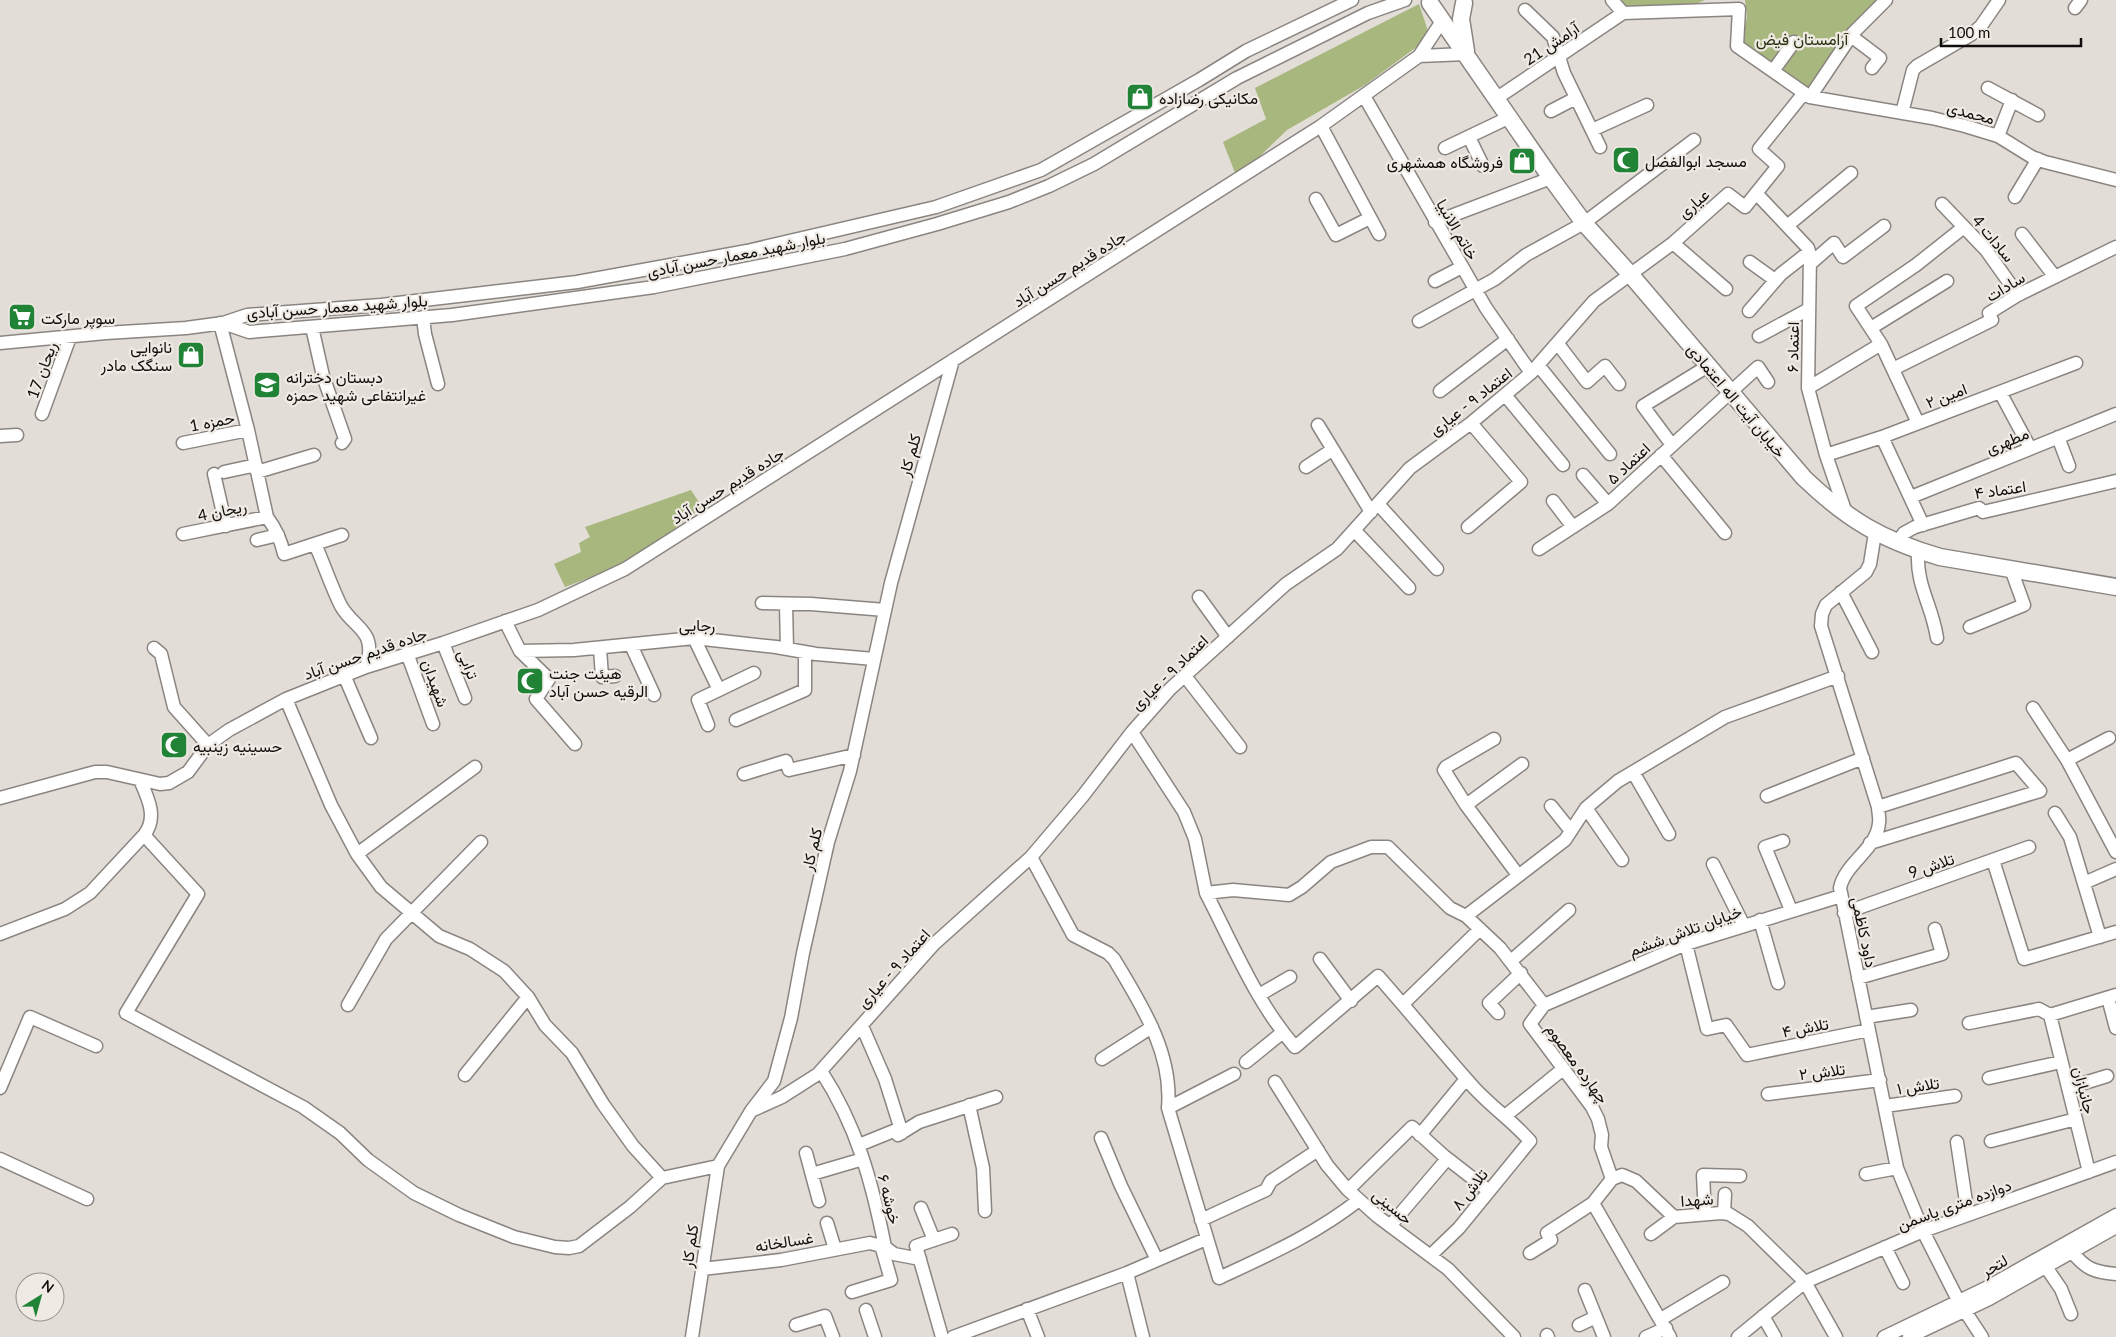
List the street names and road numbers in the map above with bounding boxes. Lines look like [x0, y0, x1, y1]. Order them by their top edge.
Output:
street label: آرامش 21 [1520, 17, 1585, 70]
street label: محمدی [1945, 97, 1997, 129]
street label: عیاری [1674, 184, 1714, 223]
street label: خاتم الانبیا [1431, 195, 1483, 264]
street label: سادات 4 [1969, 211, 2019, 265]
street label: جاده قدیم حسن آباد [1009, 226, 1130, 312]
street label: بلوار شهید معمار حسن آبادی [645, 227, 827, 283]
street label: سادات [1982, 267, 2028, 305]
street label: بلوار شهید معمار حسن آبادی [246, 290, 428, 324]
street label: اعتماد ۶ [1782, 321, 1802, 373]
street label: ریحان 17 [22, 339, 62, 402]
street label: خیابان آیت اله اعتمادی [1682, 339, 1790, 462]
street label: اعتماد ۹ - عیاری [1425, 363, 1516, 441]
street label: امین ۲ [1923, 378, 1970, 413]
street label: حمزه 1 [188, 407, 237, 437]
street label: مطهری [1983, 423, 2032, 459]
street label: کلم کار [894, 432, 926, 480]
street label: اعتماد ۵ [1602, 438, 1654, 488]
street label: جاده قدیم حسن آباد [667, 443, 788, 529]
street label: اعتماد ۴ [1973, 476, 2027, 502]
street label: ریحان 4 [196, 496, 249, 526]
street label: رجایی [679, 615, 715, 636]
street label: جاده قدیم حسن آباد [301, 623, 430, 685]
street label: اعتماد ۹ - عیاری [1126, 630, 1213, 715]
street label: ترابی [453, 646, 484, 682]
street label: شهیدان [417, 657, 453, 710]
street label: کلم کار [796, 826, 827, 874]
street label: تلاش 9 [1906, 848, 1957, 884]
street label: داود کاظمی [1846, 895, 1882, 969]
street label: خیابان تلاش ششم [1626, 901, 1745, 961]
street label: اعتماد ۹ - عیاری [853, 925, 935, 1013]
street label: تلاش ۴ [1780, 1013, 1830, 1043]
street label: چهارده معصوم [1540, 1019, 1614, 1109]
street label: تلاش ۲ [1798, 1059, 1846, 1085]
street label: جانبازان [2068, 1064, 2100, 1116]
street label: تلاش ۱ [1896, 1073, 1941, 1099]
street label: تلاش ۸ [1447, 1165, 1493, 1215]
street label: خوشه ۶ [873, 1172, 905, 1227]
street label: دوازده متری یاسمن [1894, 1175, 2014, 1235]
street label: حسینی [1368, 1184, 1417, 1230]
street label: شهدا [1680, 1188, 1714, 1212]
street label: کلم کار [676, 1223, 703, 1270]
street label: غسالخانه [754, 1227, 814, 1255]
street label: لتحر [1977, 1250, 2012, 1282]

